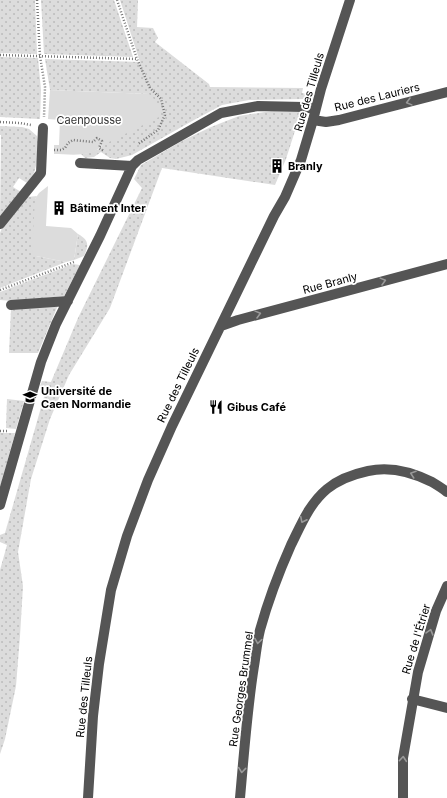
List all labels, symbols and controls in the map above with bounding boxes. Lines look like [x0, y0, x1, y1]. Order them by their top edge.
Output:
street label: Rue des Tilleuls [291, 51, 327, 133]
street label: Rue des Lauriers [333, 80, 421, 114]
one-way arrow [406, 97, 413, 106]
park label: Caenpousse [57, 113, 122, 127]
building icon: Branly [269, 158, 285, 174]
place label: Branly [288, 159, 323, 173]
building icon: Bâtiment Inter [51, 200, 67, 216]
place label: Bâtiment Inter [70, 201, 146, 215]
street label: Rue Branly [301, 269, 359, 297]
one-way arrow [380, 277, 387, 286]
one-way arrow [255, 311, 261, 319]
street label: Rue des Tilleuls [154, 345, 202, 425]
place label: Université de Caen Normandie [41, 384, 131, 411]
school or university icon: Université de Caen Normandie [22, 389, 38, 405]
restaurant icon: Gibus Café [208, 399, 224, 415]
place label: Gibus Café [227, 400, 286, 414]
one-way arrow [409, 470, 416, 479]
one-way arrow [300, 516, 308, 523]
street label: Rue de l'Étrier [399, 602, 433, 676]
one-way arrow [425, 629, 434, 636]
street label: Rue Georges Brummel [226, 630, 256, 748]
one-way arrow [254, 638, 263, 645]
street label: Rue des Tilleuls [73, 655, 95, 738]
one-way arrow [399, 756, 408, 762]
one-way arrow [238, 767, 247, 773]

